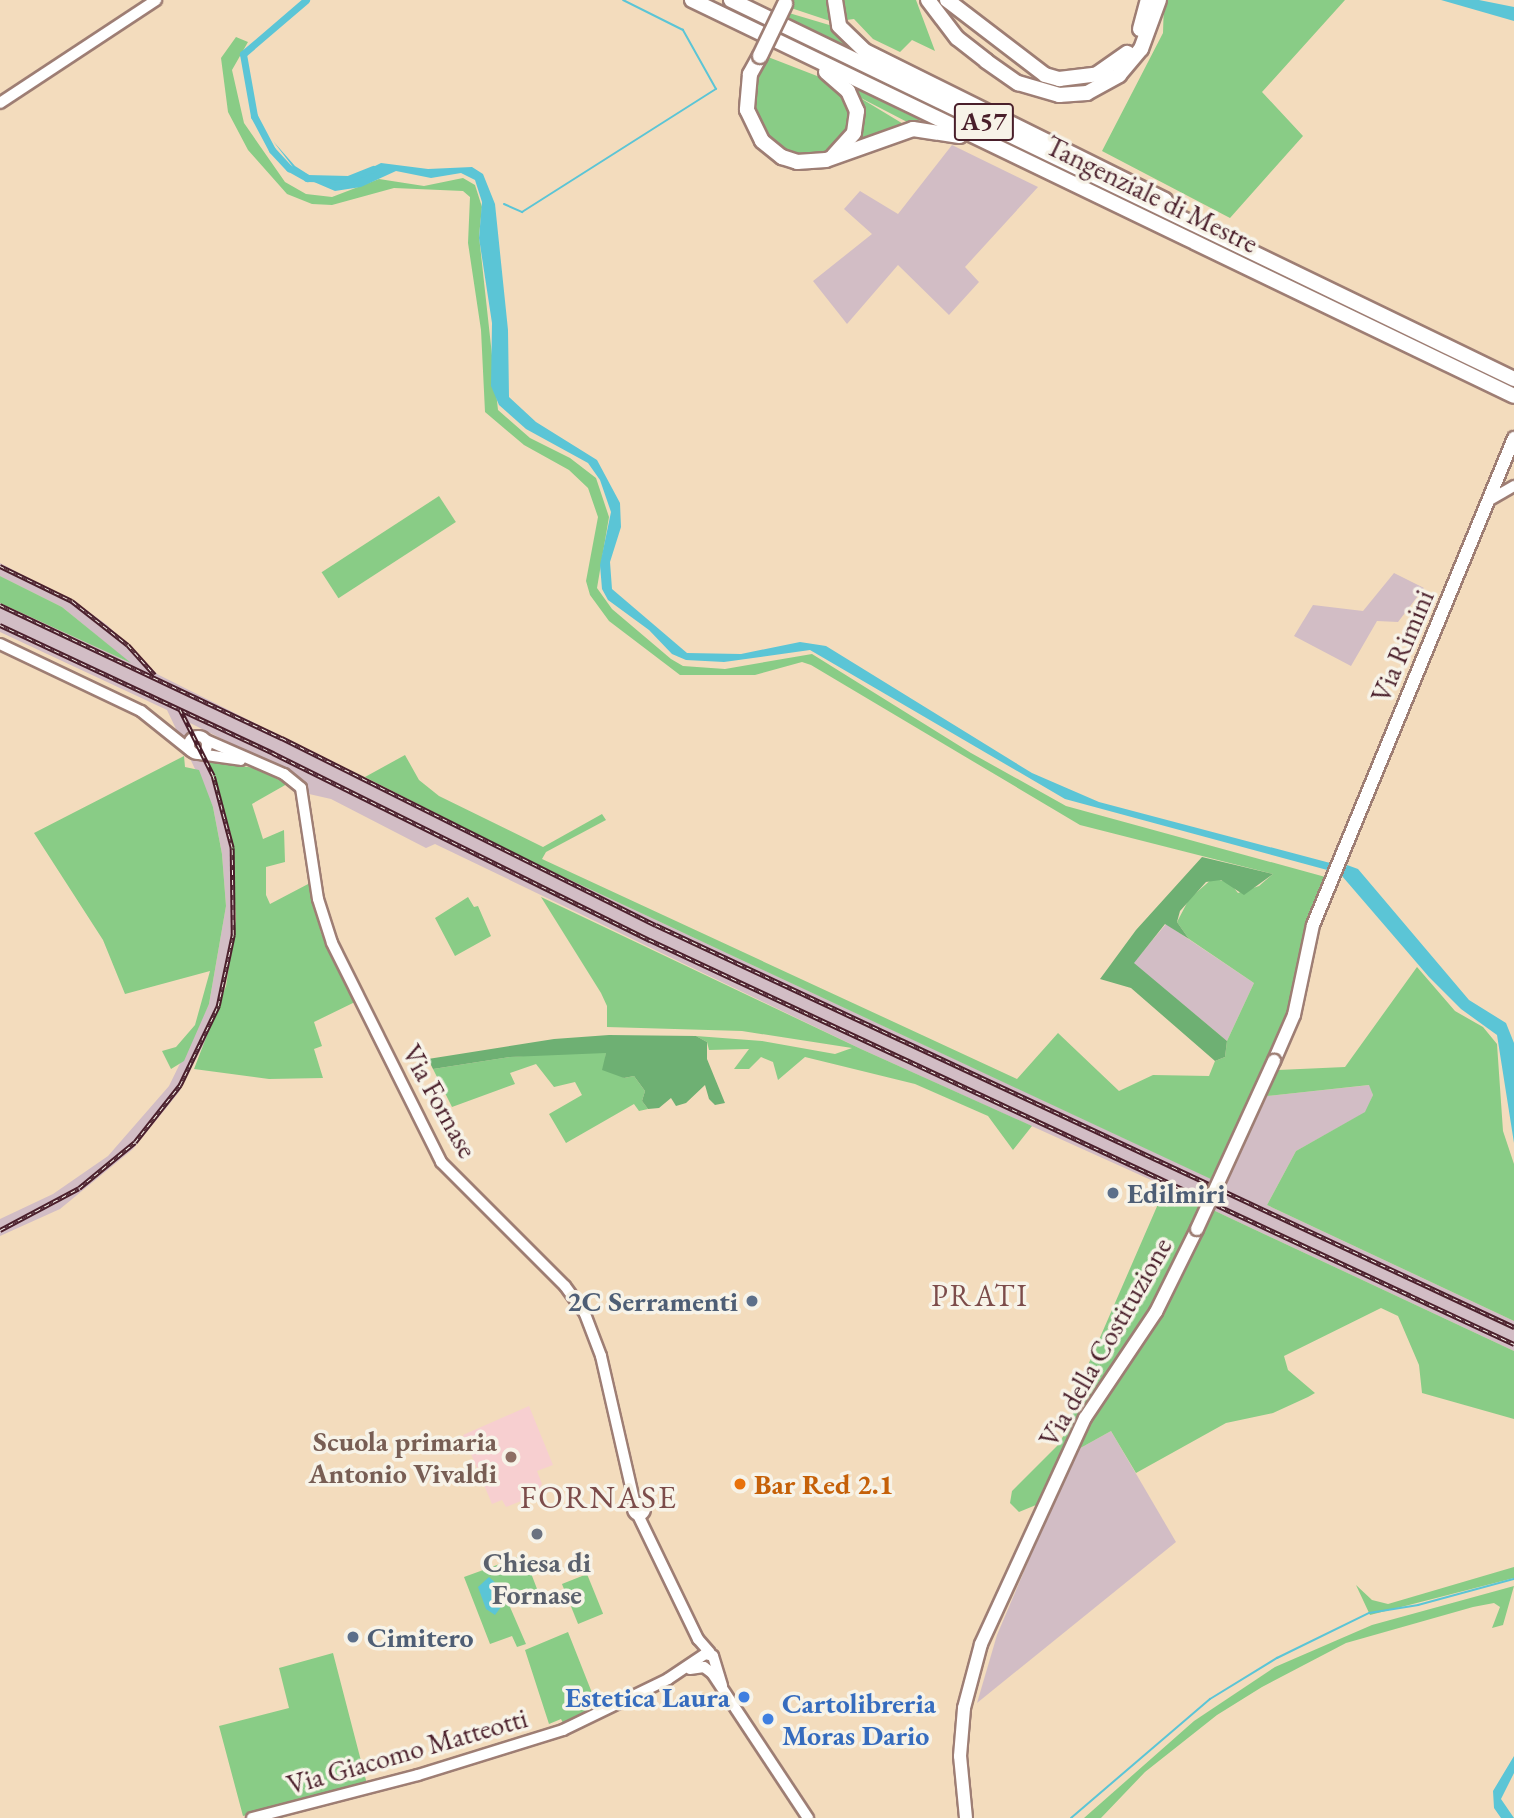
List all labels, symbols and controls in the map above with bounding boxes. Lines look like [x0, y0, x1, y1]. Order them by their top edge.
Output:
road number: A57 [953, 99, 1016, 144]
street label: Tangenziale di Mestre [1040, 128, 1264, 260]
street label: Via Rimini [1363, 585, 1441, 707]
street label: Via Fornase [395, 1038, 485, 1164]
place label: Edilmiri [1127, 1176, 1225, 1210]
marker: Edilmiri [1105, 1185, 1121, 1201]
street label: Via della Costituzione [1031, 1231, 1179, 1453]
district label: PRATI [932, 1278, 1028, 1314]
place label: 2C Serramenti [567, 1284, 738, 1318]
marker: 2C Serramenti [744, 1293, 760, 1309]
place label: Scuola primaria Antonio Vivaldi [308, 1424, 497, 1490]
marker: Scuola primaria Antonio Vivaldi [503, 1449, 519, 1465]
place label: Bar Red 2.1 [754, 1467, 894, 1501]
marker: Bar Red 2.1 [732, 1476, 748, 1492]
district label: FORNASE [521, 1478, 677, 1516]
marker: Chiesa di Fornase [529, 1526, 545, 1542]
place label: Chiesa di Fornase [483, 1545, 591, 1611]
place label: Cimitero [367, 1620, 473, 1654]
marker: Cimitero [345, 1629, 361, 1645]
place label: Estetica Laura [565, 1680, 730, 1714]
place label: Cartolibreria Moras Dario [782, 1686, 936, 1752]
marker: Estetica Laura [736, 1689, 752, 1705]
street label: Via Giacomo Matteotti [283, 1701, 531, 1801]
marker: Cartolibreria Moras Dario [760, 1711, 776, 1727]

